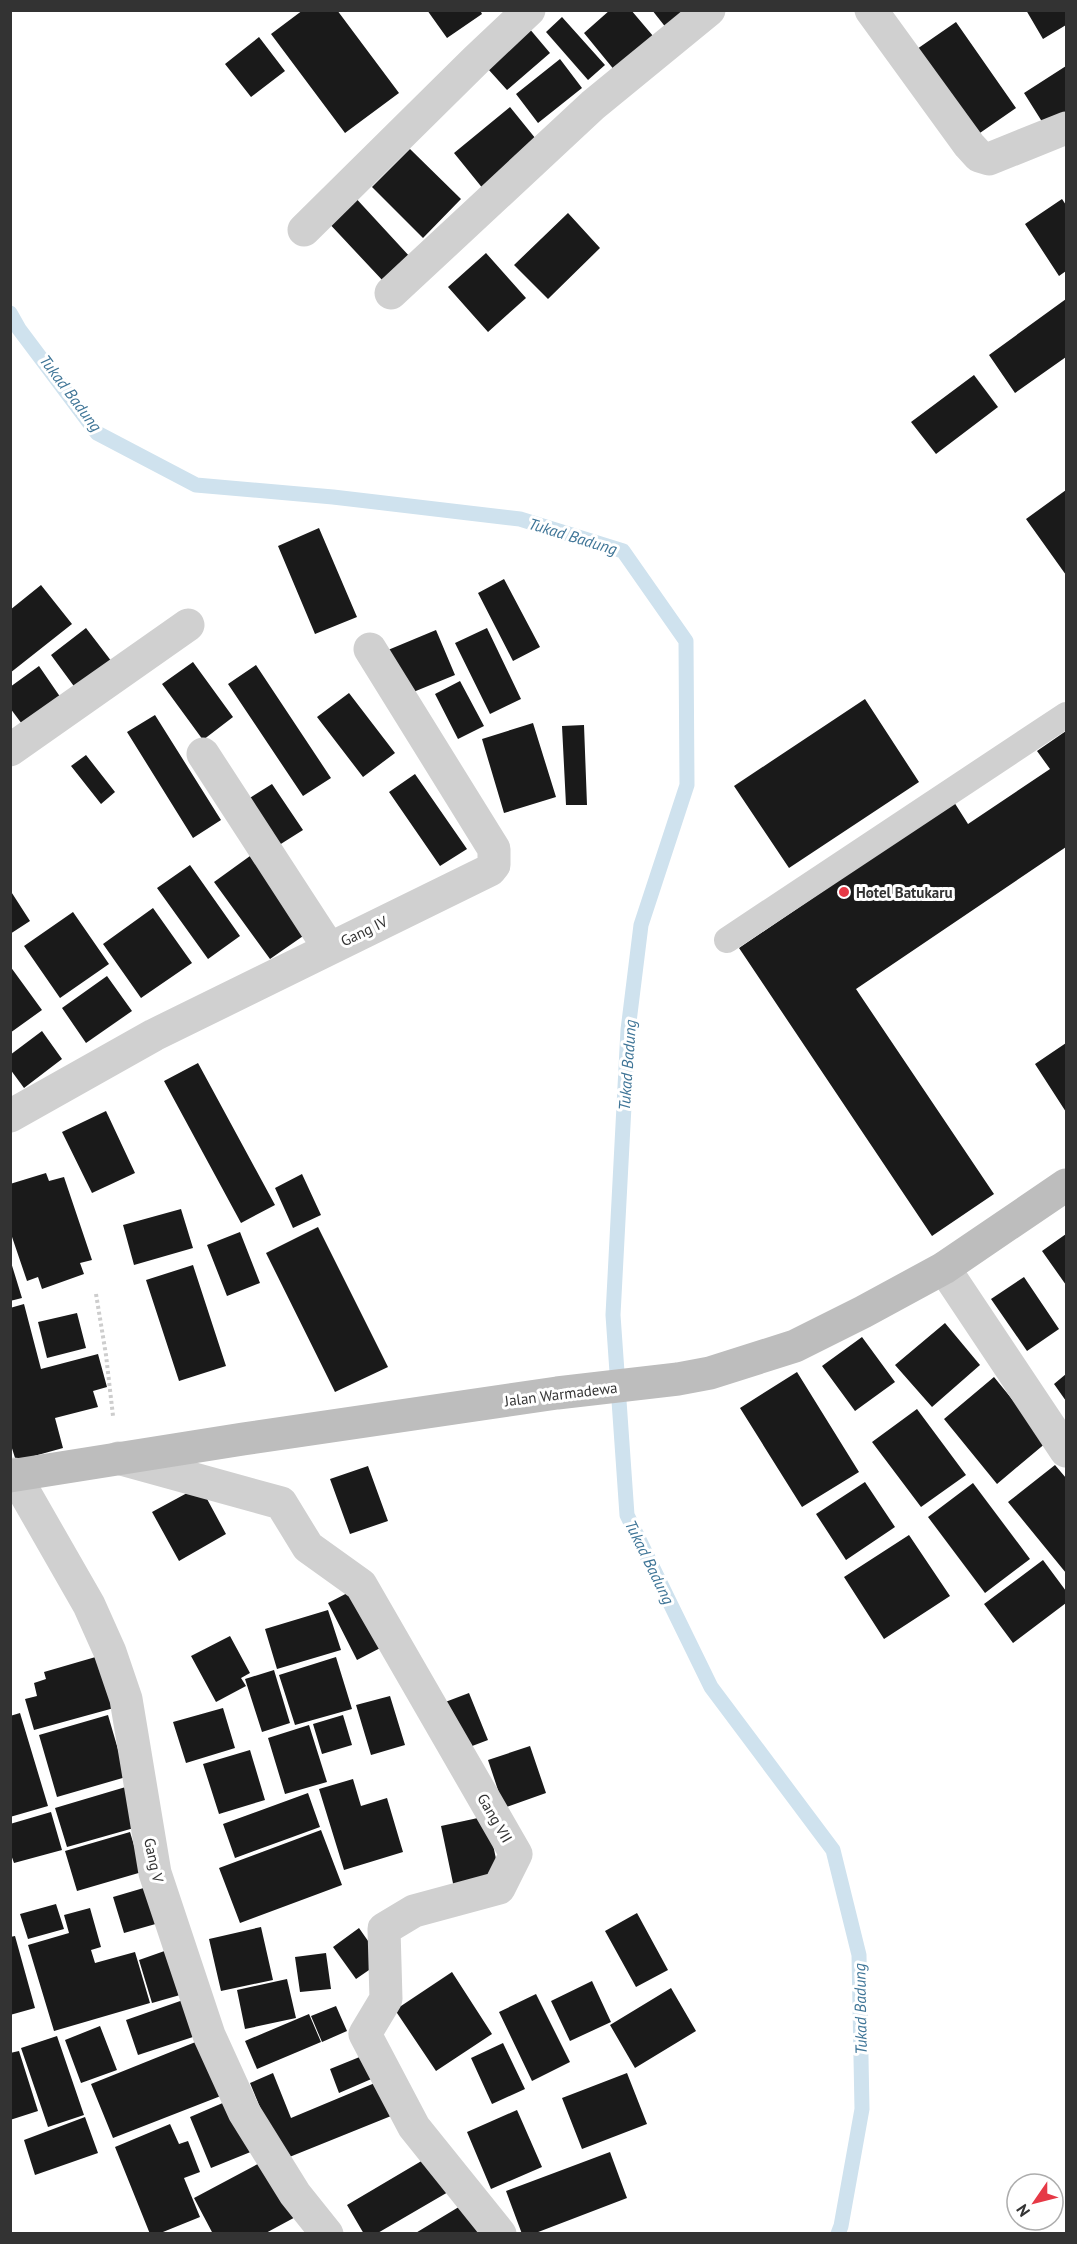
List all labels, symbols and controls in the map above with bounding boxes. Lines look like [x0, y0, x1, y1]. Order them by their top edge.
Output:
water label: Tukad Badung [36, 351, 106, 435]
water label: Tukad Badung [526, 513, 620, 559]
place label: Hotel Batukaru [856, 883, 953, 902]
marker: Hotel Batukaru [837, 885, 851, 899]
street label: Gang IV [337, 911, 391, 950]
water label: Tukad Badung [614, 1019, 640, 1111]
street label: Jalan Warmadewa [503, 1378, 618, 1410]
water label: Tukad Badung [621, 1517, 679, 1607]
street label: Gang VII [473, 1790, 517, 1846]
street label: Gang V [140, 1836, 168, 1884]
water label: Tukad Badung [849, 1963, 871, 2055]
north arrow [1005, 2172, 1065, 2232]
text: N [1012, 2201, 1034, 2221]

